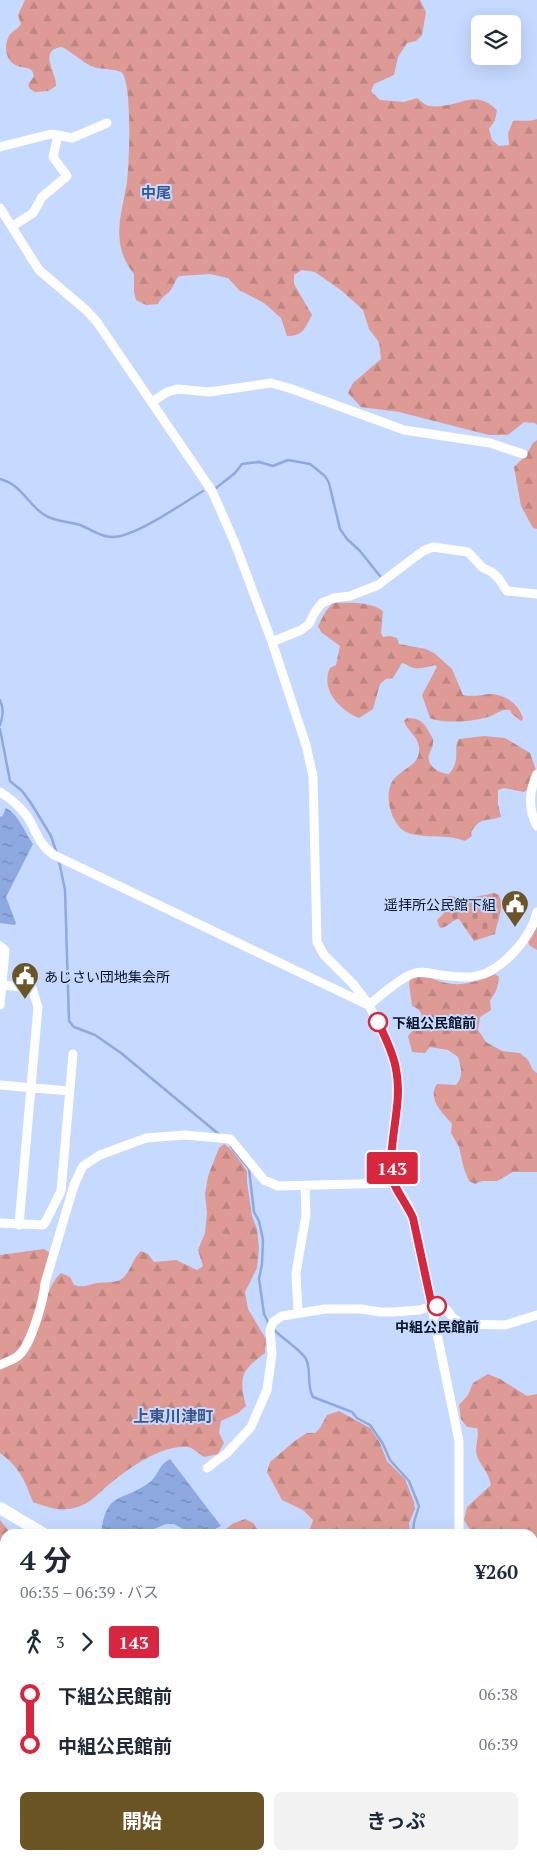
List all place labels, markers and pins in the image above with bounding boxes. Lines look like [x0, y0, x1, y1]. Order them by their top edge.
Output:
public building icon: 遥拝所公民館下組 [500, 889, 530, 928]
place label: 遥拝所公民館下組 [384, 895, 496, 914]
public building icon: あじさい団地集会所 [10, 961, 40, 1000]
place label: あじさい団地集会所 [44, 967, 170, 986]
marker: 下組公民館前 [368, 1012, 388, 1032]
place label: 下組公民館前 [392, 1013, 476, 1032]
marker: 中組公民館前 [427, 1296, 447, 1316]
place label: 中組公民館前 [395, 1317, 479, 1336]

